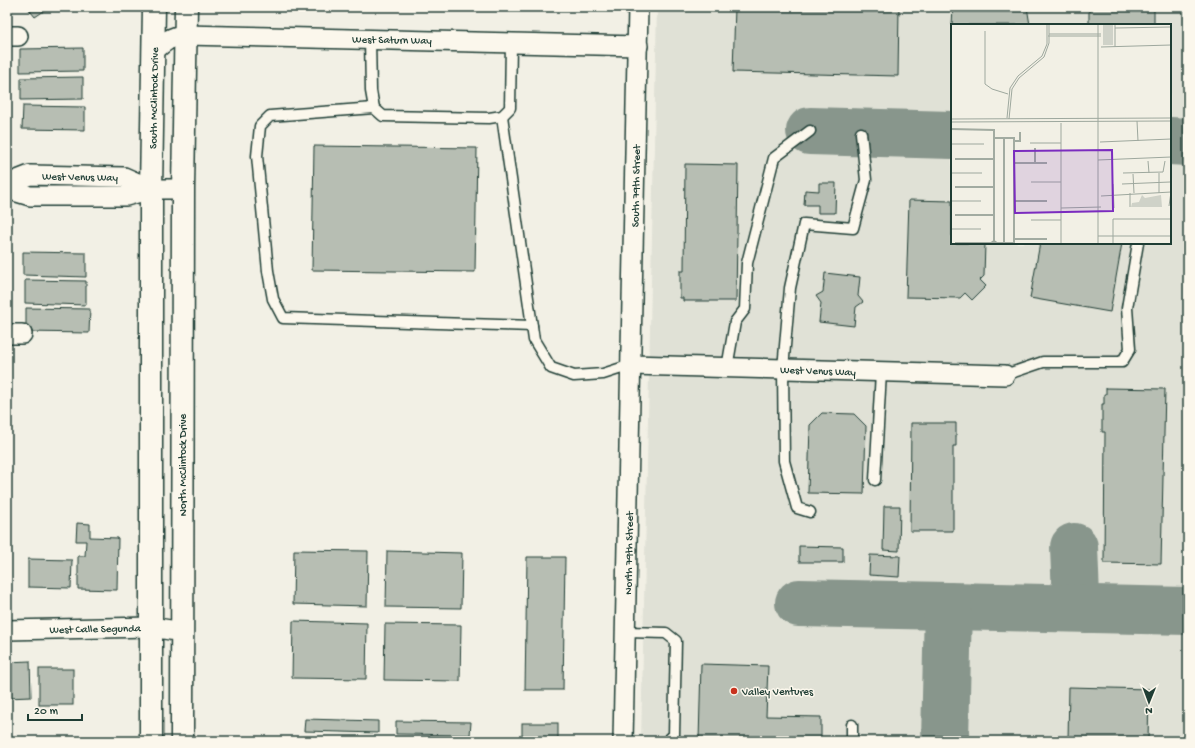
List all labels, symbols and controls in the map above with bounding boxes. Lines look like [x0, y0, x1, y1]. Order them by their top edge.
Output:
inset map [951, 24, 1171, 244]
street label: West Saturn Way [352, 34, 432, 48]
street label: South McClintock Drive [148, 47, 162, 149]
street label: South 79th Street [630, 143, 644, 227]
street label: West Venus Way [42, 171, 119, 185]
street label: West Venus Way [780, 365, 857, 379]
street label: North McClintock Drive [178, 413, 190, 516]
street label: North 79th Street [623, 510, 637, 595]
street label: West Calle Segunda [49, 623, 142, 637]
north arrow [1129, 682, 1169, 722]
marker: Valley Ventures [729, 686, 739, 696]
place label: Valley Ventures [741, 687, 814, 699]
scale bar [28, 696, 82, 722]
text: N [1145, 704, 1153, 716]
text: 20 m [34, 705, 59, 719]

